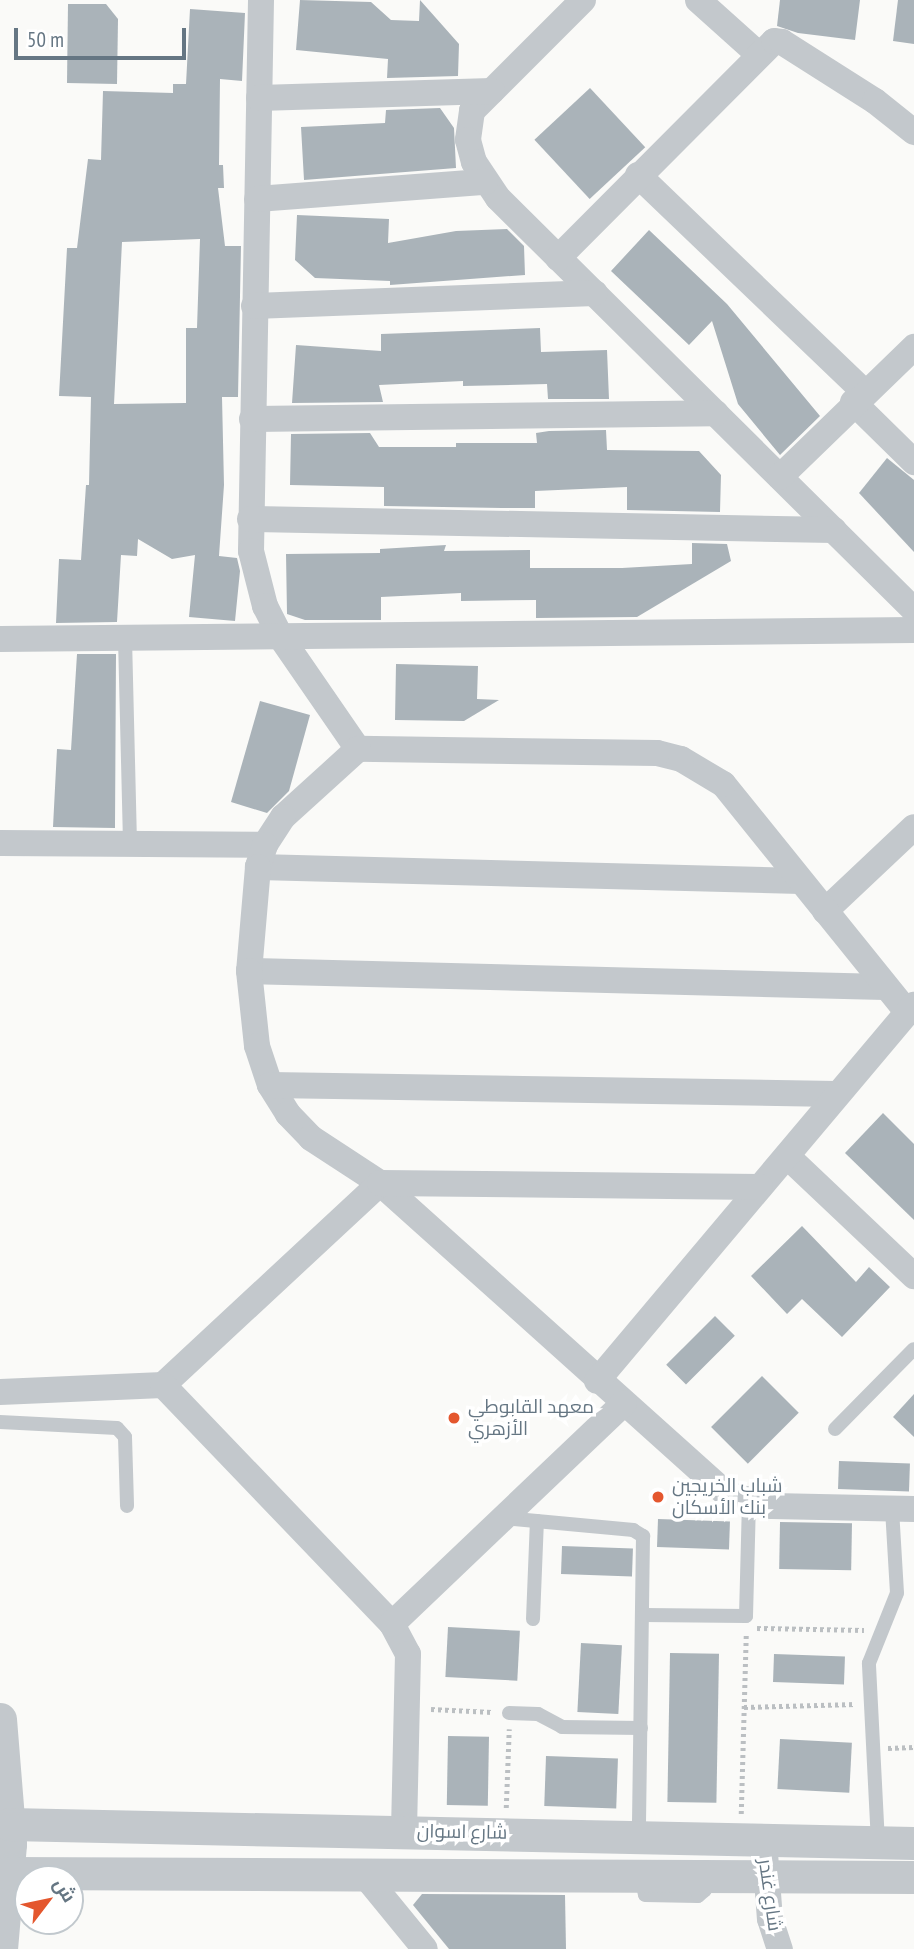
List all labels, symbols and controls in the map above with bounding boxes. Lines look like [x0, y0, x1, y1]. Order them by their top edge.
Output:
scale bar [18, 14, 189, 58]
text: 50 m [27, 26, 64, 53]
place label: معهد القابوطي الأزهري [468, 1396, 594, 1440]
marker: معهد القابوطي الأزهري [446, 1410, 462, 1426]
place label: شباب الخريجين بنك الأسكان [672, 1475, 782, 1519]
marker: شباب الخريجين بنك الأسكان [650, 1489, 666, 1505]
street label: شارع اسوان [417, 1820, 507, 1844]
street label: شارع غندر [754, 1857, 786, 1933]
north arrow [14, 1865, 84, 1935]
text: ش [48, 1873, 82, 1907]

